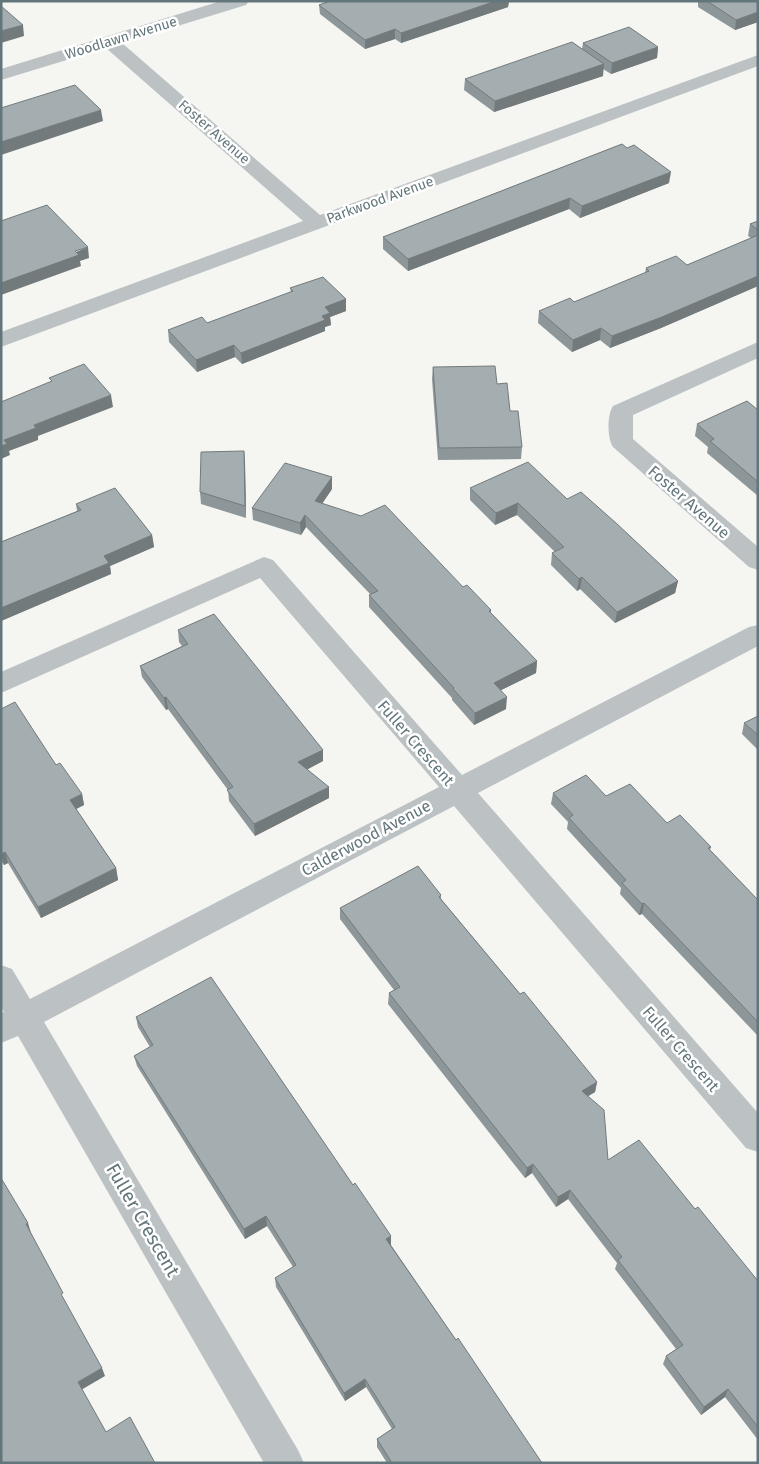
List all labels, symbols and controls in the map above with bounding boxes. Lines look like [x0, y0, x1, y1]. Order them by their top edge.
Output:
street label: Woodlawn Avenue [63, 13, 179, 63]
street label: Foster Avenue [175, 96, 253, 168]
street label: Parkwood Avenue [324, 173, 436, 227]
street label: Foster Avenue [644, 461, 734, 543]
street label: Fuller Crescent [374, 696, 458, 790]
street label: Calderwood Avenue [298, 796, 434, 880]
street label: Fuller Crescent [639, 1002, 723, 1096]
street label: Fuller Crescent [101, 1159, 185, 1281]

